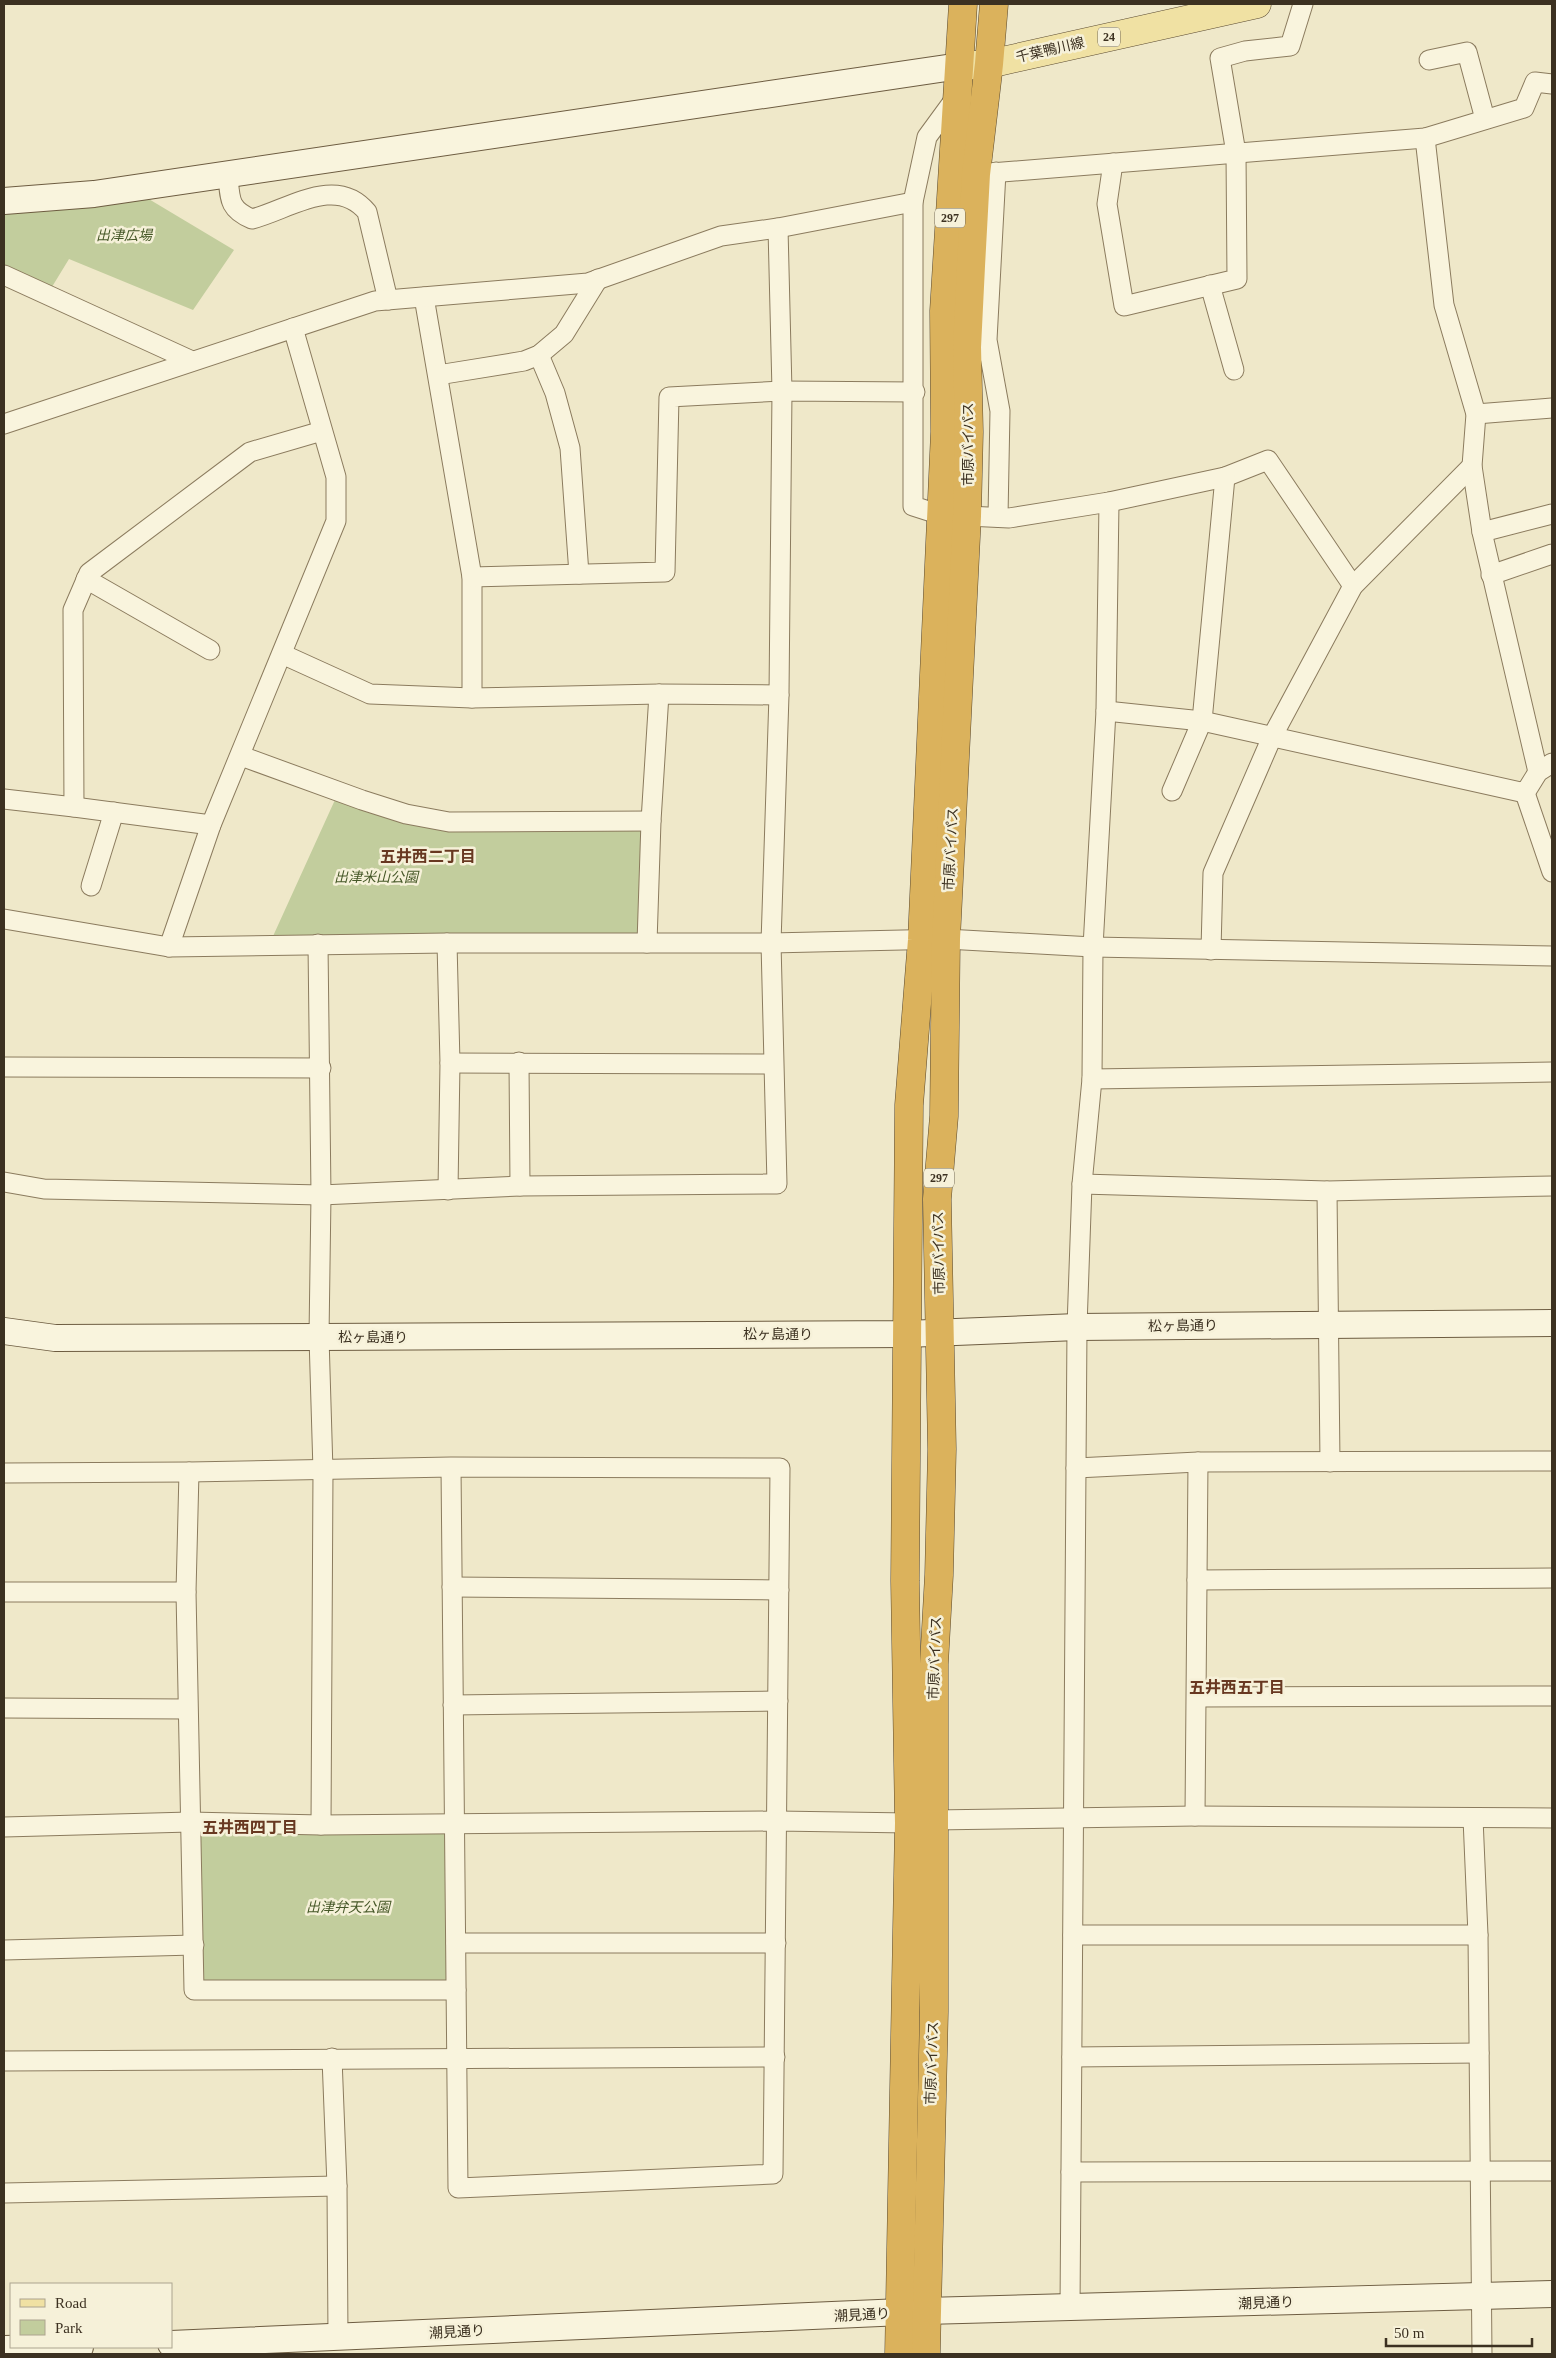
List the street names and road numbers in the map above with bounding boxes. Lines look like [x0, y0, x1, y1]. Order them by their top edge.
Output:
road number: 24 [1098, 28, 1120, 46]
street label: 千葉鴨川線 [1014, 35, 1086, 65]
road number: 297 [935, 208, 965, 228]
street label: 市原バイパス [961, 402, 976, 486]
street label: 市原バイパス [941, 807, 961, 891]
road number: 297 [924, 1168, 954, 1188]
street label: 市原バイパス [931, 1211, 947, 1295]
street label: 松ヶ島通り [1148, 1318, 1218, 1334]
street label: 松ヶ島通り [743, 1327, 813, 1342]
street label: 松ヶ島通り [338, 1330, 408, 1345]
street label: 市原バイパス [926, 1616, 944, 1700]
street label: 市原バイパス [923, 2021, 941, 2105]
street label: 潮見通り [1238, 2295, 1294, 2311]
street label: 潮見通り [834, 2306, 890, 2324]
street label: 潮見通り [429, 2323, 485, 2341]

